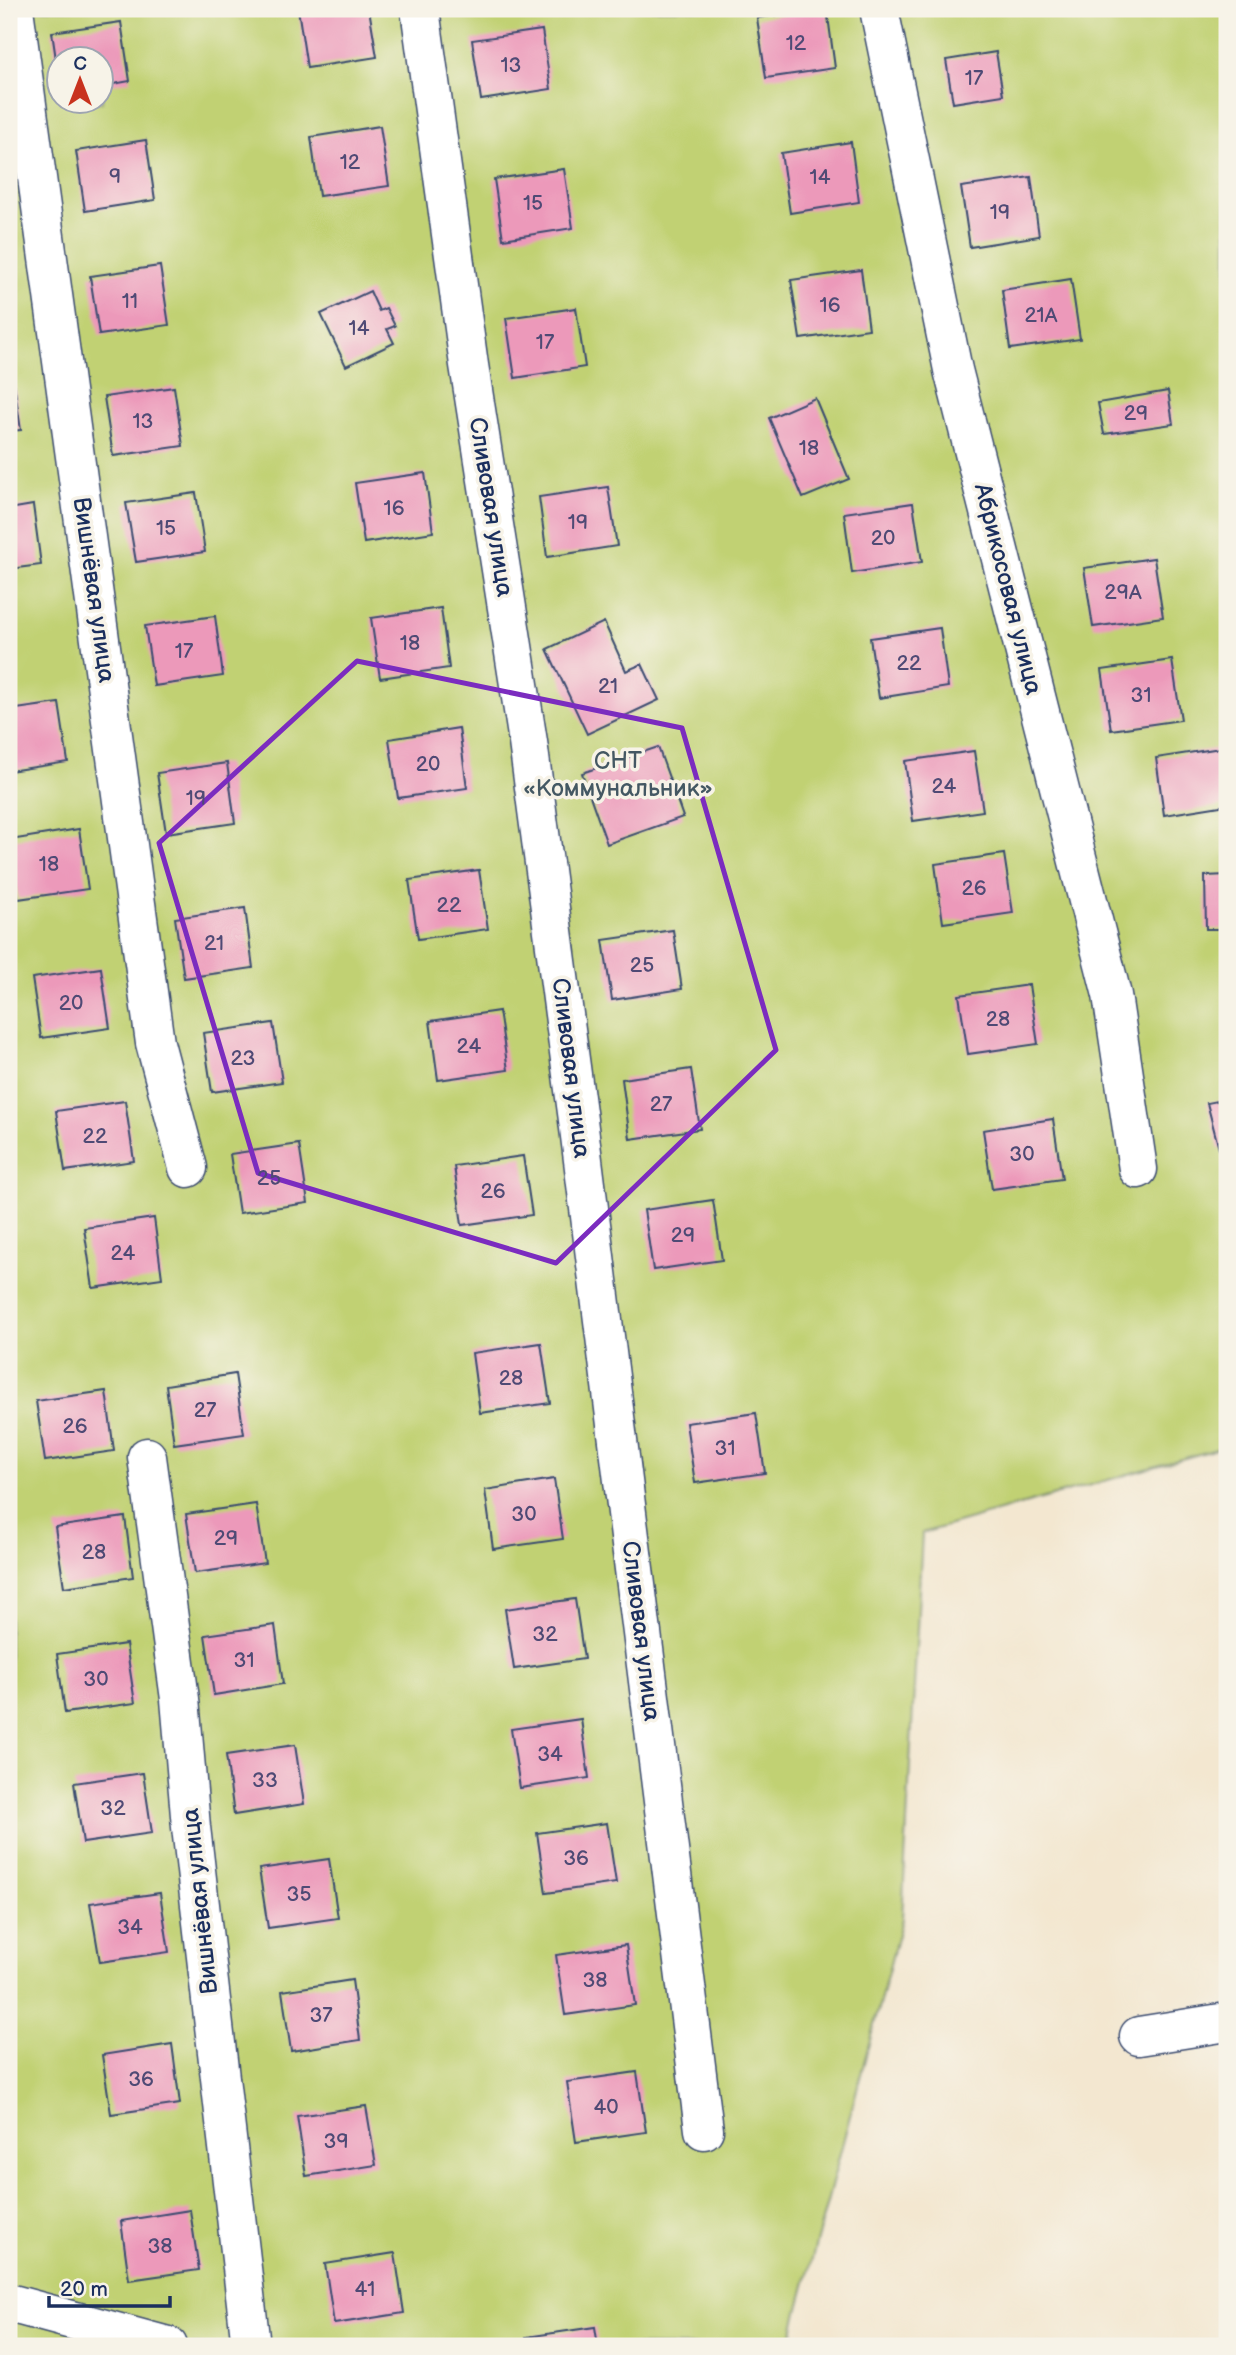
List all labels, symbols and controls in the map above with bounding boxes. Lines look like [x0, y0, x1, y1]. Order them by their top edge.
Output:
house number: 12 [786, 31, 807, 56]
north arrow [46, 46, 116, 116]
text: С [73, 53, 87, 76]
house number: 13 [500, 53, 522, 78]
house number: 17 [965, 66, 984, 91]
house number: 12 [340, 150, 361, 175]
house number: 9 [109, 164, 121, 189]
house number: 14 [810, 165, 831, 190]
house number: 15 [523, 191, 543, 216]
house number: 19 [990, 200, 1010, 225]
house number: 11 [122, 289, 138, 314]
house number: 16 [820, 293, 841, 318]
house number: 21А [1025, 303, 1058, 328]
house number: 14 [349, 316, 370, 341]
house number: 17 [536, 330, 555, 355]
house number: 29 [1124, 401, 1148, 426]
house number: 13 [132, 409, 154, 434]
street label: Сливовая улица [462, 415, 520, 599]
house number: 18 [799, 436, 819, 461]
street label: Абрикосовая улица [967, 479, 1048, 698]
street label: Вишнёвая улица [67, 495, 121, 685]
house number: 16 [384, 496, 405, 521]
house number: 19 [568, 510, 588, 535]
house number: 15 [156, 516, 176, 541]
house number: 20 [871, 526, 895, 551]
house number: 29А [1104, 580, 1142, 605]
house number: 18 [400, 631, 420, 656]
house number: 17 [175, 639, 194, 664]
house number: 22 [897, 651, 922, 676]
house number: 21 [598, 674, 618, 699]
house number: 31 [1130, 683, 1152, 708]
park label: СНТ «Коммунальник» [523, 746, 713, 803]
house number: 20 [416, 752, 440, 777]
house number: 24 [932, 774, 957, 799]
house number: 19 [186, 786, 206, 811]
house number: 18 [39, 852, 59, 877]
house number: 26 [961, 876, 987, 901]
house number: 22 [437, 893, 462, 918]
house number: 21 [204, 931, 224, 956]
house number: 25 [630, 953, 654, 978]
street label: Сливовая улица [546, 976, 596, 1160]
house number: 20 [59, 991, 83, 1016]
house number: 28 [986, 1007, 1010, 1032]
house number: 24 [457, 1034, 482, 1059]
house number: 23 [231, 1046, 255, 1071]
house number: 27 [650, 1092, 673, 1117]
house number: 22 [83, 1124, 108, 1149]
house number: 30 [1009, 1142, 1035, 1167]
house number: 25 [257, 1166, 281, 1191]
house number: 26 [480, 1179, 506, 1204]
house number: 29 [671, 1223, 695, 1248]
house number: 24 [111, 1241, 136, 1266]
house number: 28 [499, 1366, 523, 1391]
house number: 27 [194, 1398, 217, 1423]
house number: 26 [62, 1414, 88, 1439]
house number: 31 [714, 1436, 736, 1461]
house number: 30 [511, 1502, 537, 1527]
house number: 29 [214, 1526, 238, 1551]
street label: Сливовая улица [616, 1539, 666, 1723]
house number: 28 [82, 1540, 106, 1565]
house number: 32 [532, 1622, 558, 1647]
house number: 31 [233, 1648, 255, 1673]
house number: 30 [83, 1667, 109, 1692]
house number: 34 [537, 1742, 563, 1767]
house number: 33 [252, 1768, 278, 1793]
house number: 32 [100, 1796, 126, 1821]
street label: Вишнёвая улица [176, 1807, 224, 1995]
house number: 36 [563, 1846, 589, 1871]
house number: 35 [287, 1882, 311, 1907]
house number: 34 [117, 1915, 143, 1940]
house number: 38 [582, 1968, 608, 1993]
house number: 37 [309, 2003, 333, 2028]
house number: 36 [128, 2067, 154, 2092]
house number: 40 [593, 2095, 619, 2120]
house number: 39 [323, 2129, 349, 2154]
house number: 38 [147, 2234, 173, 2259]
scale bar [49, 2264, 170, 2308]
text: 20 m [60, 2277, 108, 2302]
house number: 41 [355, 2277, 375, 2302]

